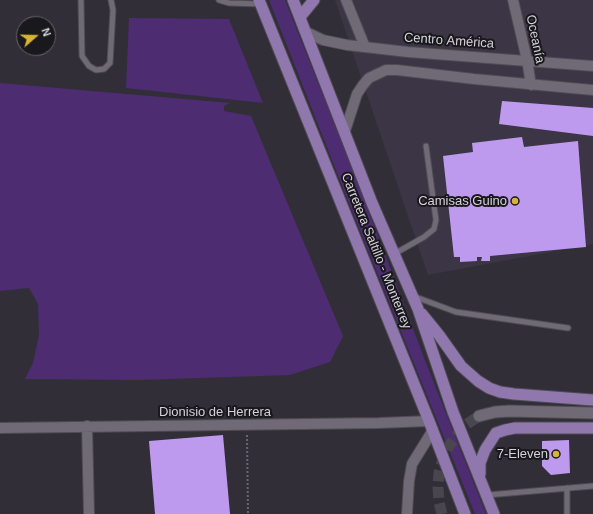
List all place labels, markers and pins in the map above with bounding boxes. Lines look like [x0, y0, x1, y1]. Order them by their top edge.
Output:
place label: Camisas Guino [418, 193, 507, 209]
marker: Camisas Guino [510, 196, 520, 206]
place label: 7-Eleven [497, 446, 548, 462]
marker: 7-Eleven [551, 449, 561, 459]

